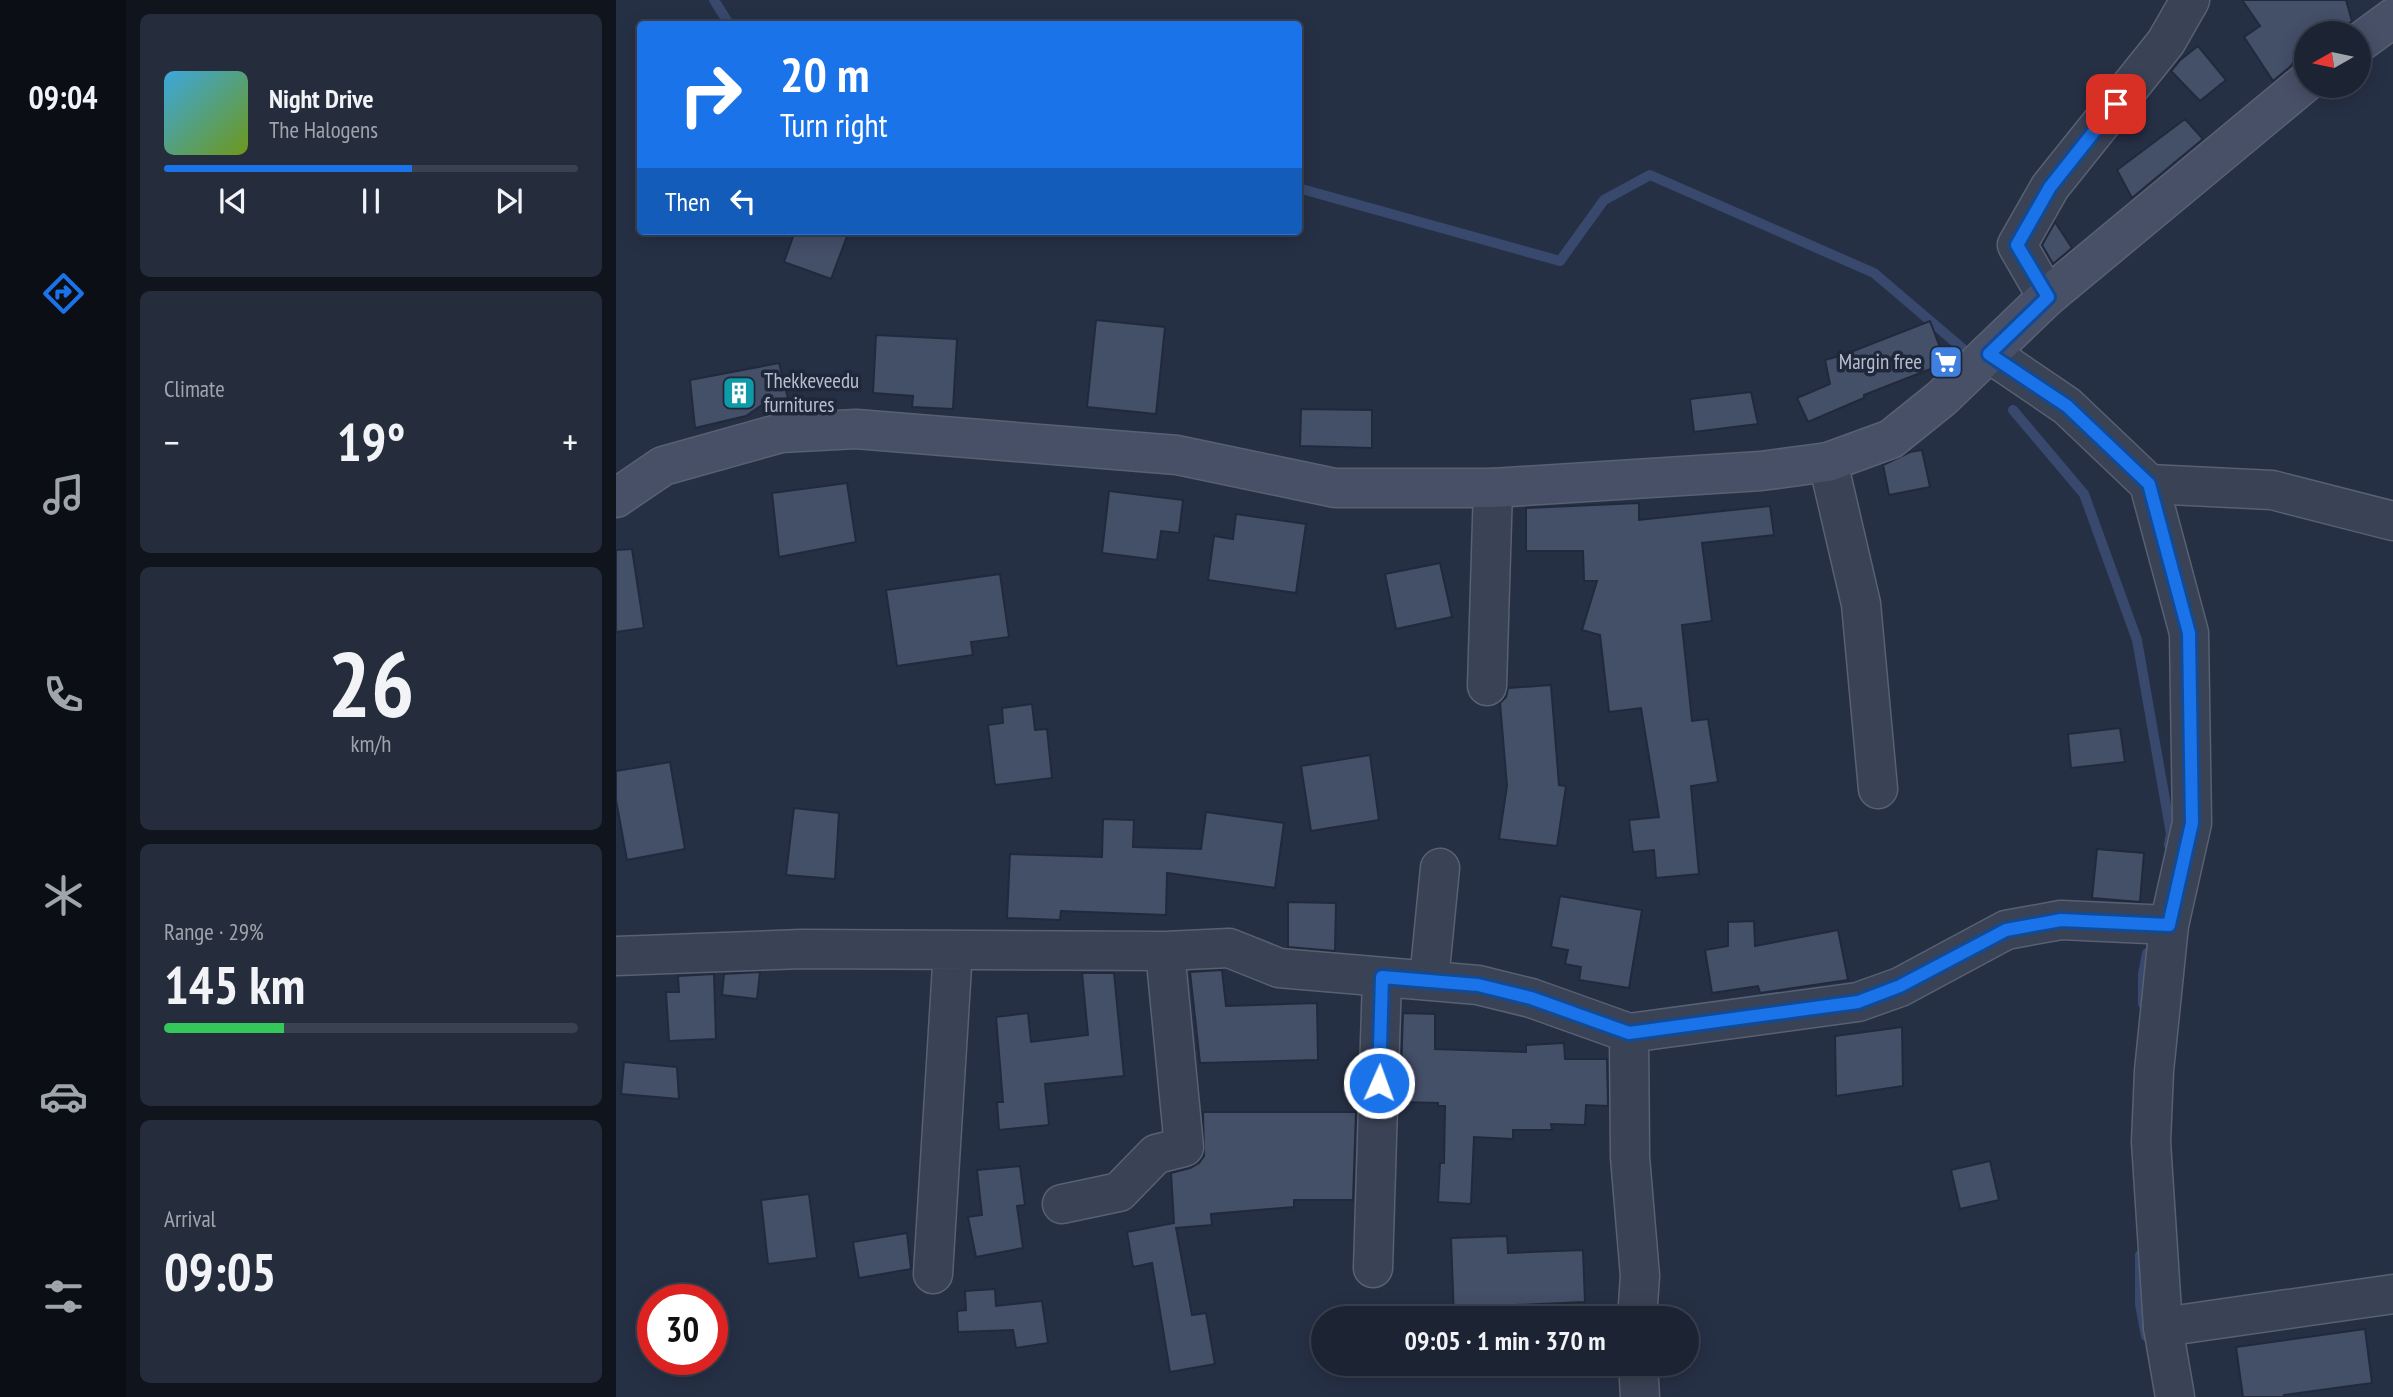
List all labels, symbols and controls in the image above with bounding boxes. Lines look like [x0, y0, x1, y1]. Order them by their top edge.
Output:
north arrow [2294, 21, 2371, 98]
map controls [2294, 21, 2371, 98]
text: 20 m [780, 42, 869, 106]
icon: right [665, 49, 756, 140]
pin [2086, 74, 2146, 134]
text: 09:04 [28, 76, 98, 118]
text: Night Drive [269, 82, 374, 115]
icon: arrive [2097, 85, 2135, 123]
text: Turn right [780, 104, 888, 146]
text: The Halogens [269, 115, 378, 144]
icon: previous [214, 182, 252, 220]
icon: pause [352, 182, 390, 220]
icon: next [490, 182, 528, 220]
icon: left [724, 182, 762, 220]
text: Then [665, 185, 710, 218]
icon: directions [39, 269, 88, 318]
supermarket icon: Margin free [1927, 343, 1965, 381]
place label: Margin free [1839, 348, 1922, 375]
place label: Thekkeveedu furnitures [764, 367, 859, 418]
text: Climate [164, 374, 225, 403]
building icon: Thekkeveedu furnitures [720, 374, 758, 412]
text: 19° [337, 408, 405, 475]
text: − [164, 417, 180, 466]
text: + [562, 417, 578, 466]
icon: music [39, 470, 88, 519]
text: 26 [328, 624, 415, 742]
icon: phone [39, 670, 88, 719]
text: km/h [351, 729, 391, 758]
icon: climate [39, 871, 88, 920]
text: Range · 29% [164, 917, 264, 946]
text: 145 km [164, 951, 305, 1018]
position arrow [1342, 1046, 1416, 1120]
icon: car [39, 1072, 88, 1121]
text: Arrival [164, 1204, 216, 1233]
text: 09:05 [164, 1238, 276, 1305]
icon: filters [39, 1272, 88, 1321]
speed limit sign: 30 [637, 1284, 728, 1375]
text: 09:05 · 1 min · 370 m [1405, 1324, 1605, 1357]

